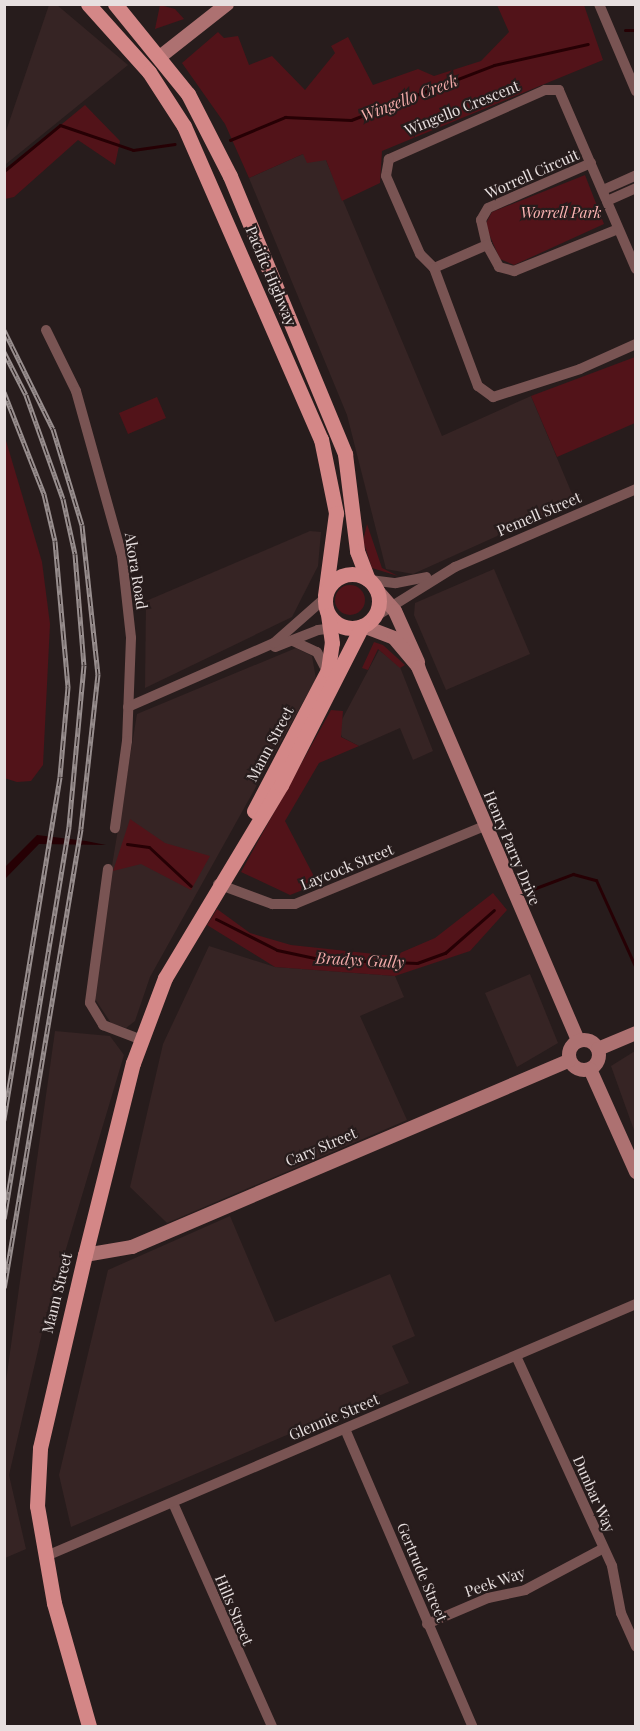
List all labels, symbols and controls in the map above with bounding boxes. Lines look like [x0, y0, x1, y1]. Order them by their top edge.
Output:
water label: Wingello Creek [358, 71, 460, 125]
street label: Wingello Crescent [402, 77, 522, 139]
street label: Worrell Circuit [482, 145, 582, 203]
park label: Worrell Park [520, 204, 602, 222]
street label: Pacific Highway [242, 223, 300, 329]
street label: Pemell Street [494, 488, 584, 540]
street label: Akora Road [121, 531, 151, 611]
street label: Mann Street [243, 703, 297, 785]
street label: Henry Parry Drive [480, 788, 544, 908]
street label: Laycock Street [298, 840, 396, 894]
water label: Bradys Gully [315, 948, 405, 972]
street label: Cary Street [282, 1124, 360, 1170]
street label: Mann Street [38, 1251, 76, 1335]
street label: Glennie Street [286, 1390, 382, 1444]
street label: Dunbar Way [569, 1453, 619, 1535]
street label: Gertrude Street [393, 1520, 451, 1624]
street label: Peek Way [462, 1563, 528, 1601]
street label: Hills Street [211, 1572, 257, 1648]

